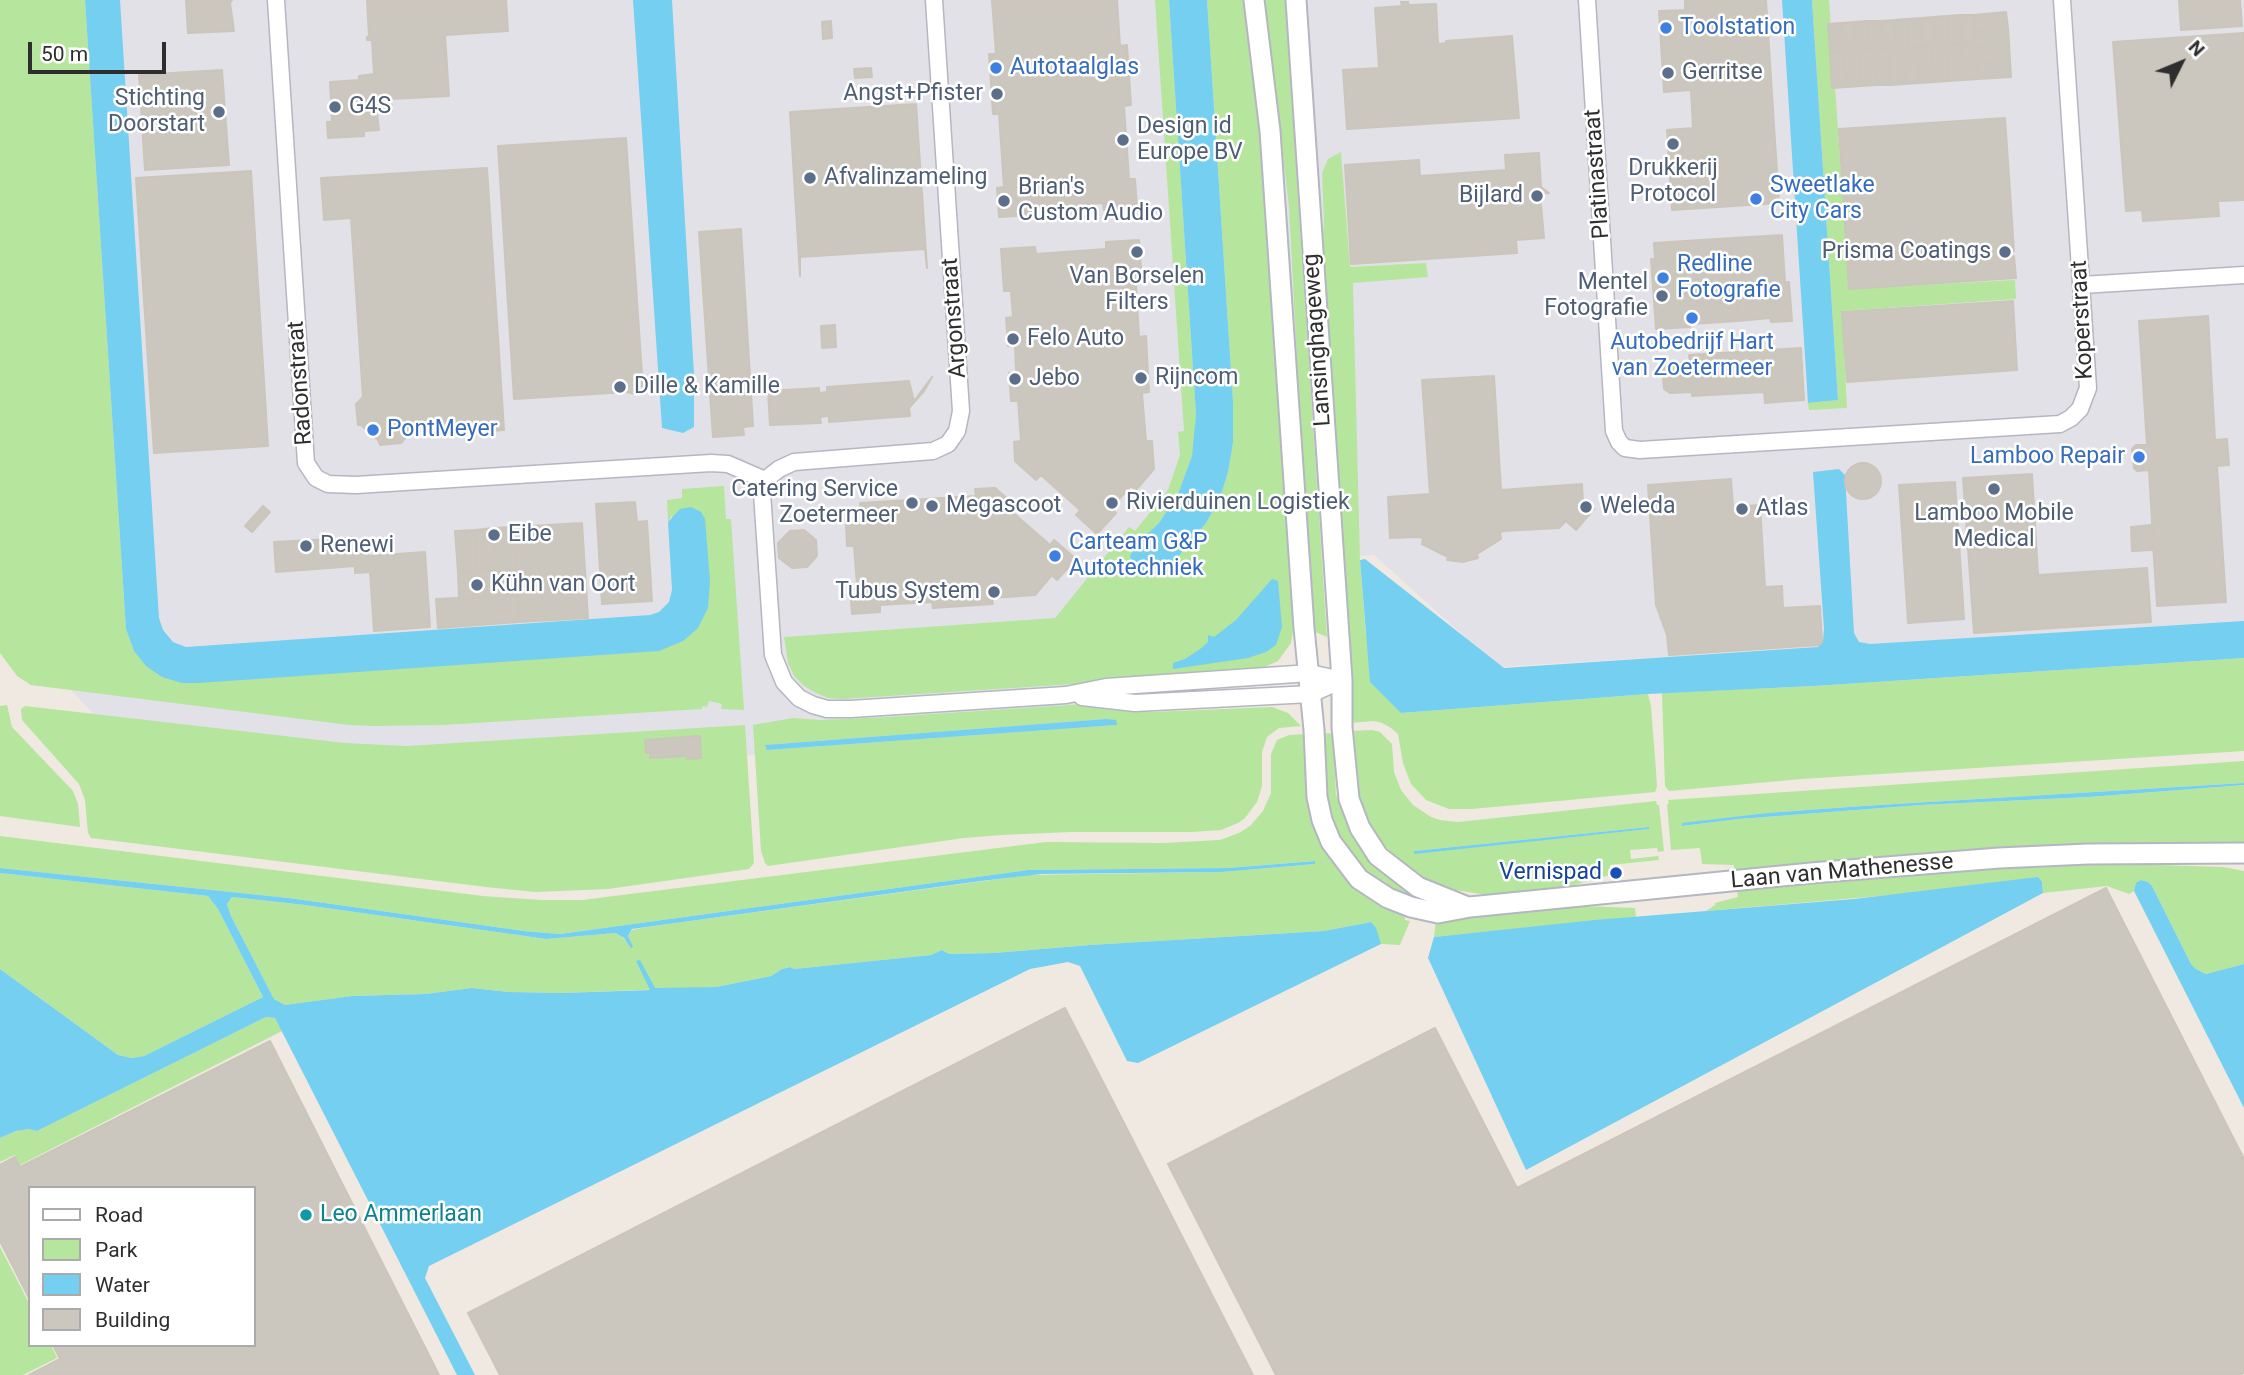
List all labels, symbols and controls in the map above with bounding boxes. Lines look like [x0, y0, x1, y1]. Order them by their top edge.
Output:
place label: Toolstation [1680, 14, 1795, 42]
marker: Toolstation [1658, 20, 1674, 36]
scale bar [32, 28, 170, 72]
north arrow [2146, 28, 2216, 98]
text: N [2184, 36, 2210, 61]
text: 50 m [41, 42, 88, 66]
place label: Autotaalglas [1010, 54, 1139, 82]
place label: Gerritse [1682, 59, 1763, 87]
marker: Autotaalglas [988, 60, 1004, 76]
marker: Gerritse [1660, 65, 1676, 81]
place label: Angst+Pfister [843, 80, 983, 108]
place label: Stichting Doorstart [108, 85, 205, 139]
marker: Angst+Pfister [989, 86, 1005, 102]
place label: G4S [349, 93, 391, 121]
marker: G4S [327, 99, 343, 115]
marker: Stichting Doorstart [211, 104, 227, 120]
street label: Platinastraat [1580, 108, 1616, 240]
place label: Design id Europe BV [1137, 113, 1243, 167]
marker: Design id Europe BV [1115, 132, 1131, 148]
marker: Drukkerij Protocol [1665, 136, 1681, 152]
place label: Drukkerij Protocol [1628, 155, 1718, 209]
place label: Afvalinzameling [824, 164, 987, 192]
marker: Afvalinzameling [802, 170, 818, 186]
place label: Sweetlake City Cars [1770, 172, 1875, 226]
place label: Brian's Custom Audio [1018, 174, 1163, 228]
place label: Bijlard [1459, 182, 1523, 210]
marker: Bijlard [1529, 188, 1545, 204]
marker: Sweetlake City Cars [1748, 191, 1764, 207]
marker: Brian's Custom Audio [996, 193, 1012, 209]
place label: Prisma Coatings [1822, 238, 1991, 266]
marker: Van Borselen Filters [1129, 244, 1145, 260]
marker: Prisma Coatings [1997, 244, 2013, 260]
place label: Redline Fotografie [1677, 251, 1781, 305]
street label: Lansinghageweg [1298, 253, 1338, 427]
street label: Argonstraat [937, 257, 973, 379]
street label: Koperstraat [2066, 260, 2100, 380]
place label: Van Borselen Filters [1070, 263, 1204, 317]
place label: Mentel Fotografie [1544, 269, 1648, 323]
marker: Redline Fotografie [1655, 270, 1671, 286]
marker: Mentel Fotografie [1654, 288, 1670, 304]
marker: Autobedrijf Hart van Zoetermeer [1684, 310, 1700, 326]
street label: Radonstraat [283, 320, 319, 446]
place label: Felo Auto [1027, 325, 1124, 353]
place label: Autobedrijf Hart van Zoetermeer [1610, 329, 1774, 383]
marker: Felo Auto [1005, 331, 1021, 347]
place label: Rijncom [1155, 364, 1238, 392]
place label: Jebo [1029, 365, 1080, 393]
marker: Rijncom [1133, 370, 1149, 386]
marker: Jebo [1007, 371, 1023, 387]
place label: Dille & Kamille [634, 373, 780, 401]
marker: Dille & Kamille [612, 379, 628, 395]
place label: PontMeyer [387, 416, 498, 444]
marker: PontMeyer [365, 422, 381, 438]
place label: Lamboo Repair [1970, 443, 2125, 471]
marker: Lamboo Repair [2131, 449, 2147, 465]
place label: Catering Service Zoetermeer [731, 476, 898, 530]
marker: Lamboo Mobile Medical [1986, 481, 2002, 497]
place label: Rivierduinen Logistiek [1126, 489, 1350, 517]
place label: Megascoot [946, 492, 1061, 520]
place label: Weleda [1600, 493, 1676, 521]
marker: Catering Service Zoetermeer [904, 495, 920, 511]
marker: Rivierduinen Logistiek [1104, 495, 1120, 511]
place label: Atlas [1756, 495, 1808, 523]
marker: Megascoot [924, 498, 940, 514]
marker: Weleda [1578, 499, 1594, 515]
place label: Lamboo Mobile Medical [1914, 500, 2074, 554]
marker: Atlas [1734, 501, 1750, 517]
place label: Eibe [508, 521, 552, 549]
marker: Eibe [486, 527, 502, 543]
place label: Carteam G&P Autotechniek [1069, 529, 1207, 583]
place label: Renewi [320, 532, 394, 560]
marker: Renewi [298, 538, 314, 554]
marker: Carteam G&P Autotechniek [1047, 548, 1063, 564]
place label: Kühn van Oort [491, 571, 636, 599]
marker: Kühn van Oort [469, 577, 485, 593]
place label: Tubus System [835, 578, 980, 606]
marker: Tubus System [986, 584, 1002, 600]
street label: Laan van Mathenesse [1729, 849, 1955, 895]
place label: Vernispad [1499, 859, 1602, 887]
marker: Vernispad [1608, 865, 1624, 881]
legend [28, 1186, 256, 1347]
place label: Leo Ammerlaan [320, 1201, 482, 1229]
text: Road [95, 1203, 143, 1227]
marker: Leo Ammerlaan [298, 1207, 314, 1223]
text: Park [95, 1238, 137, 1262]
text: Water [95, 1273, 150, 1297]
text: Building [95, 1308, 170, 1332]

